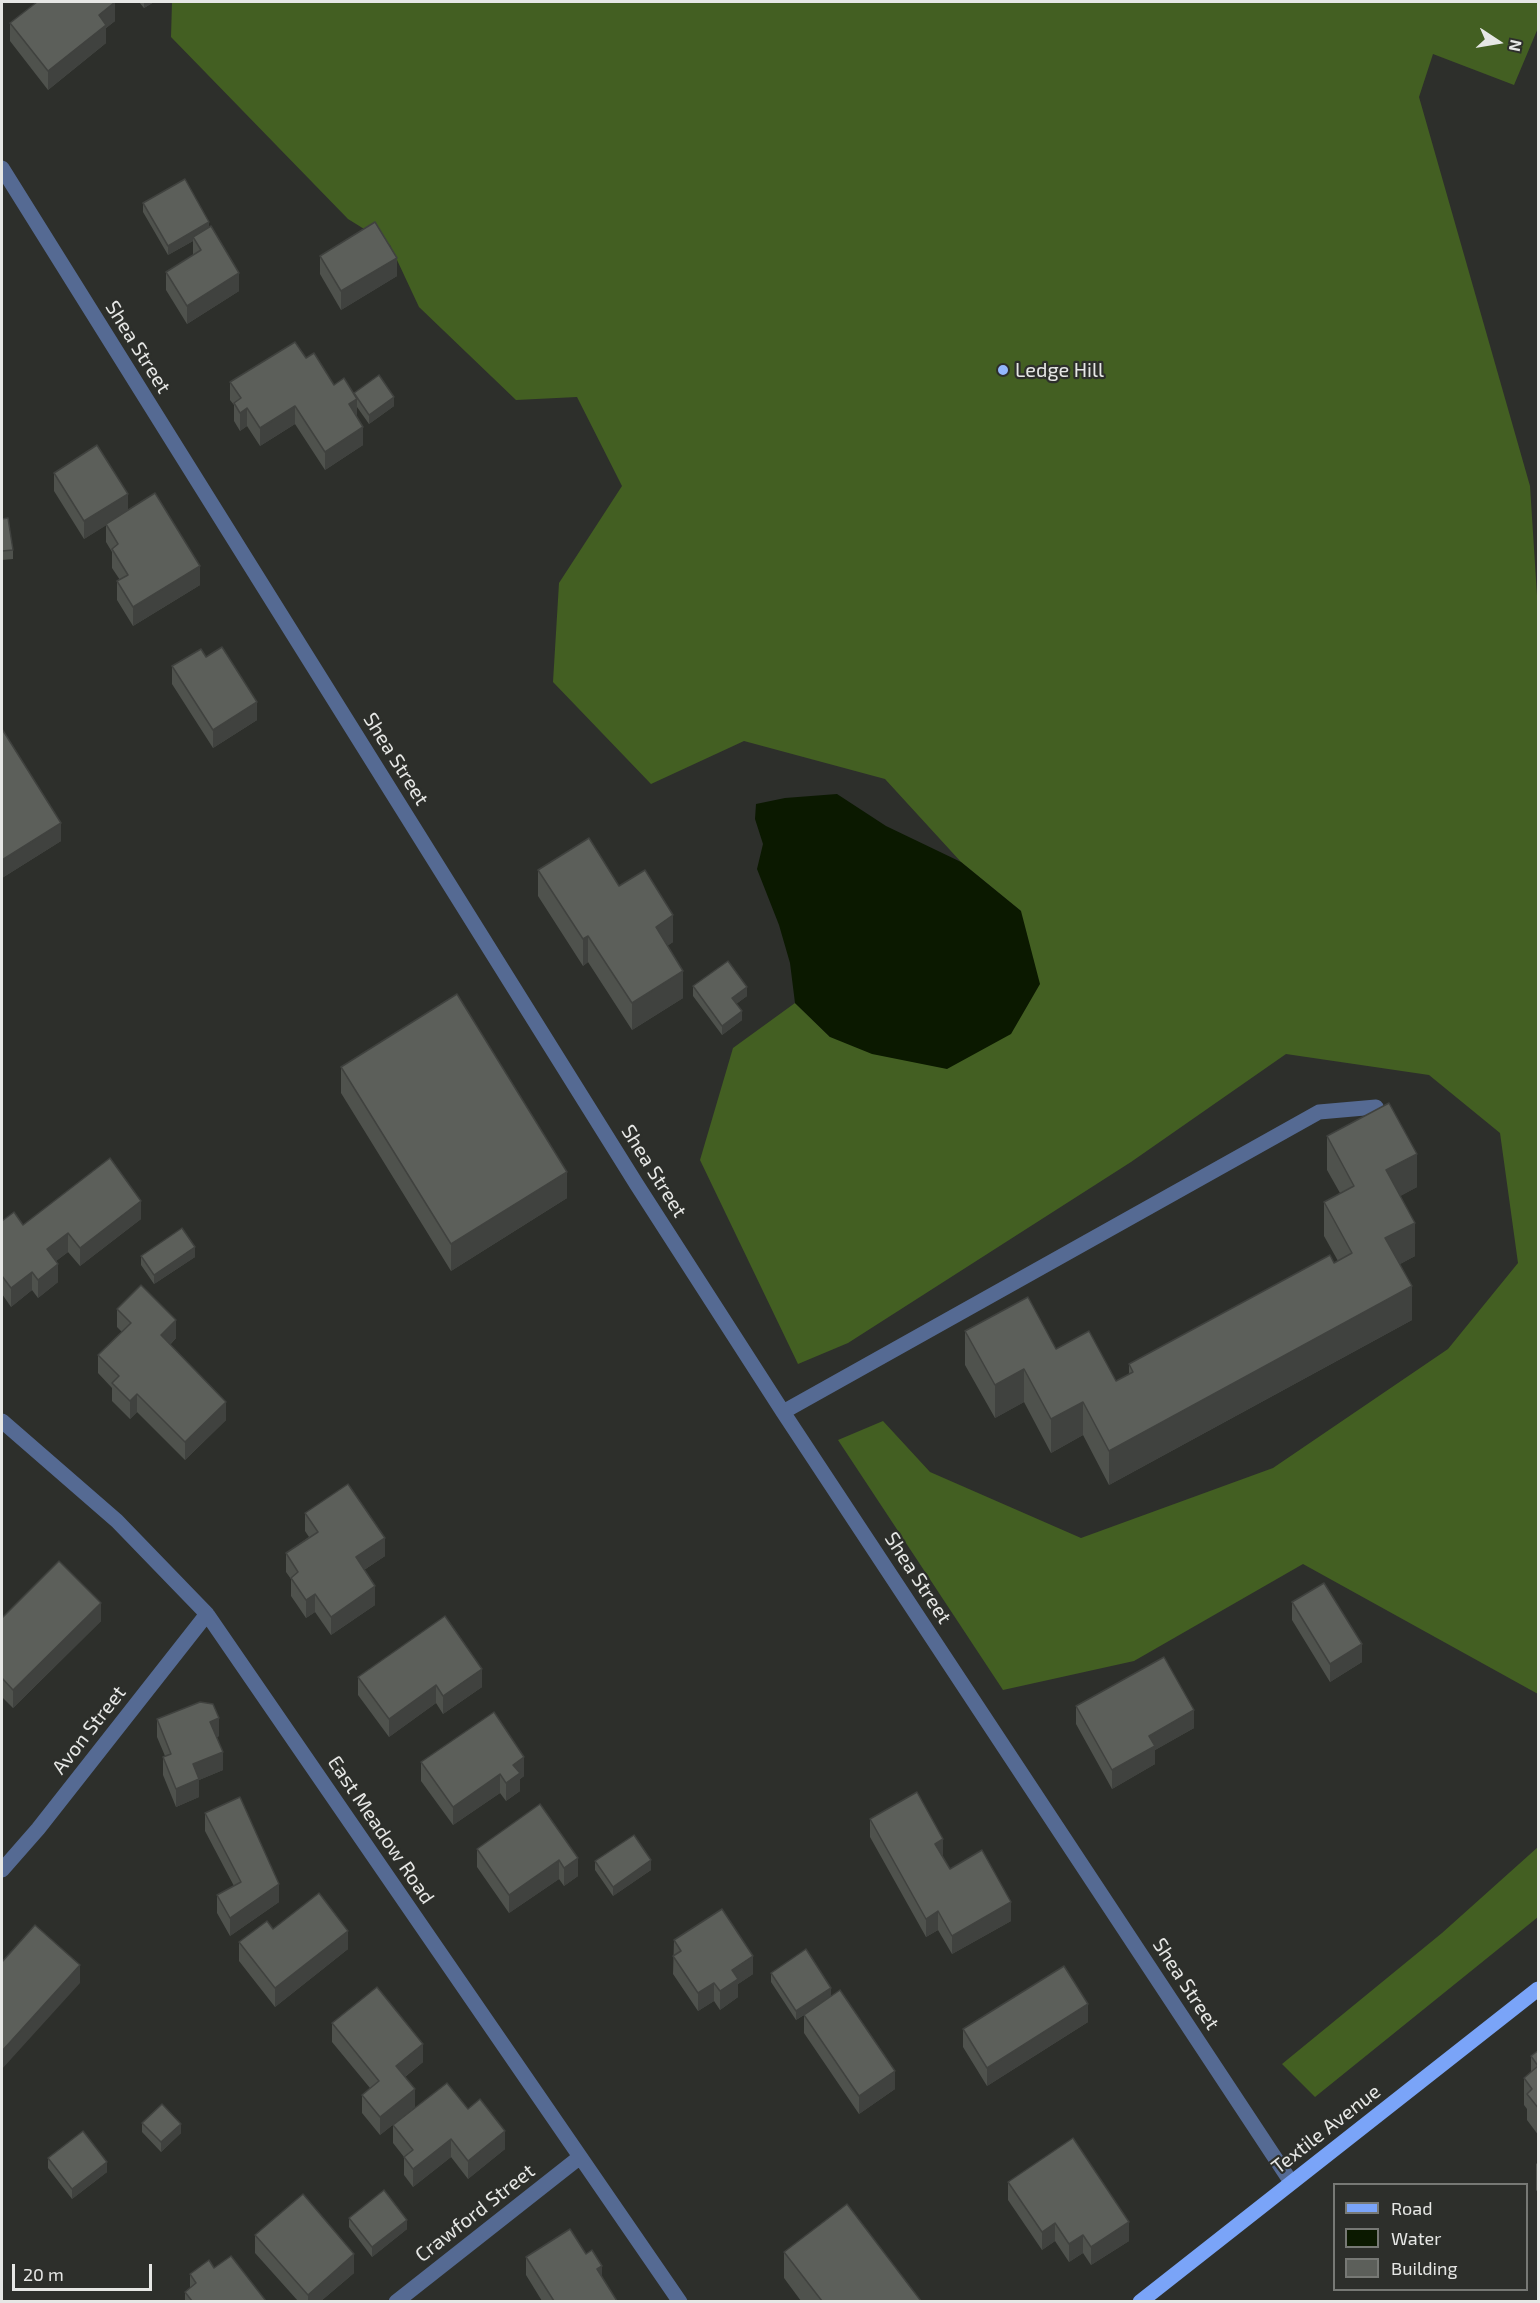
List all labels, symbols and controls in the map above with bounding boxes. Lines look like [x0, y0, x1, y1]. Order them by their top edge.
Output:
north arrow [1468, 12, 1528, 72]
text: N [1506, 38, 1527, 53]
street label: Shea Street [100, 296, 176, 398]
place label: Ledge Hill [1015, 358, 1104, 382]
marker: Ledge Hill [996, 363, 1010, 377]
street label: Shea Street [358, 708, 434, 810]
street label: Shea Street [616, 1120, 692, 1222]
street label: Shea Street [879, 1528, 957, 1628]
street label: Avon Street [47, 1681, 131, 1779]
street label: East Meadow Road [323, 1751, 439, 1909]
street label: Shea Street [1147, 1934, 1225, 2034]
street label: Textile Avenue [1267, 2079, 1385, 2179]
street label: Crawford Street [410, 2159, 540, 2267]
legend [1333, 2183, 1528, 2291]
text: Road [1391, 2197, 1432, 2219]
text: Water [1391, 2227, 1441, 2249]
scale bar [15, 2252, 154, 2290]
text: Building [1391, 2257, 1458, 2279]
text: 20 m [23, 2263, 64, 2285]

